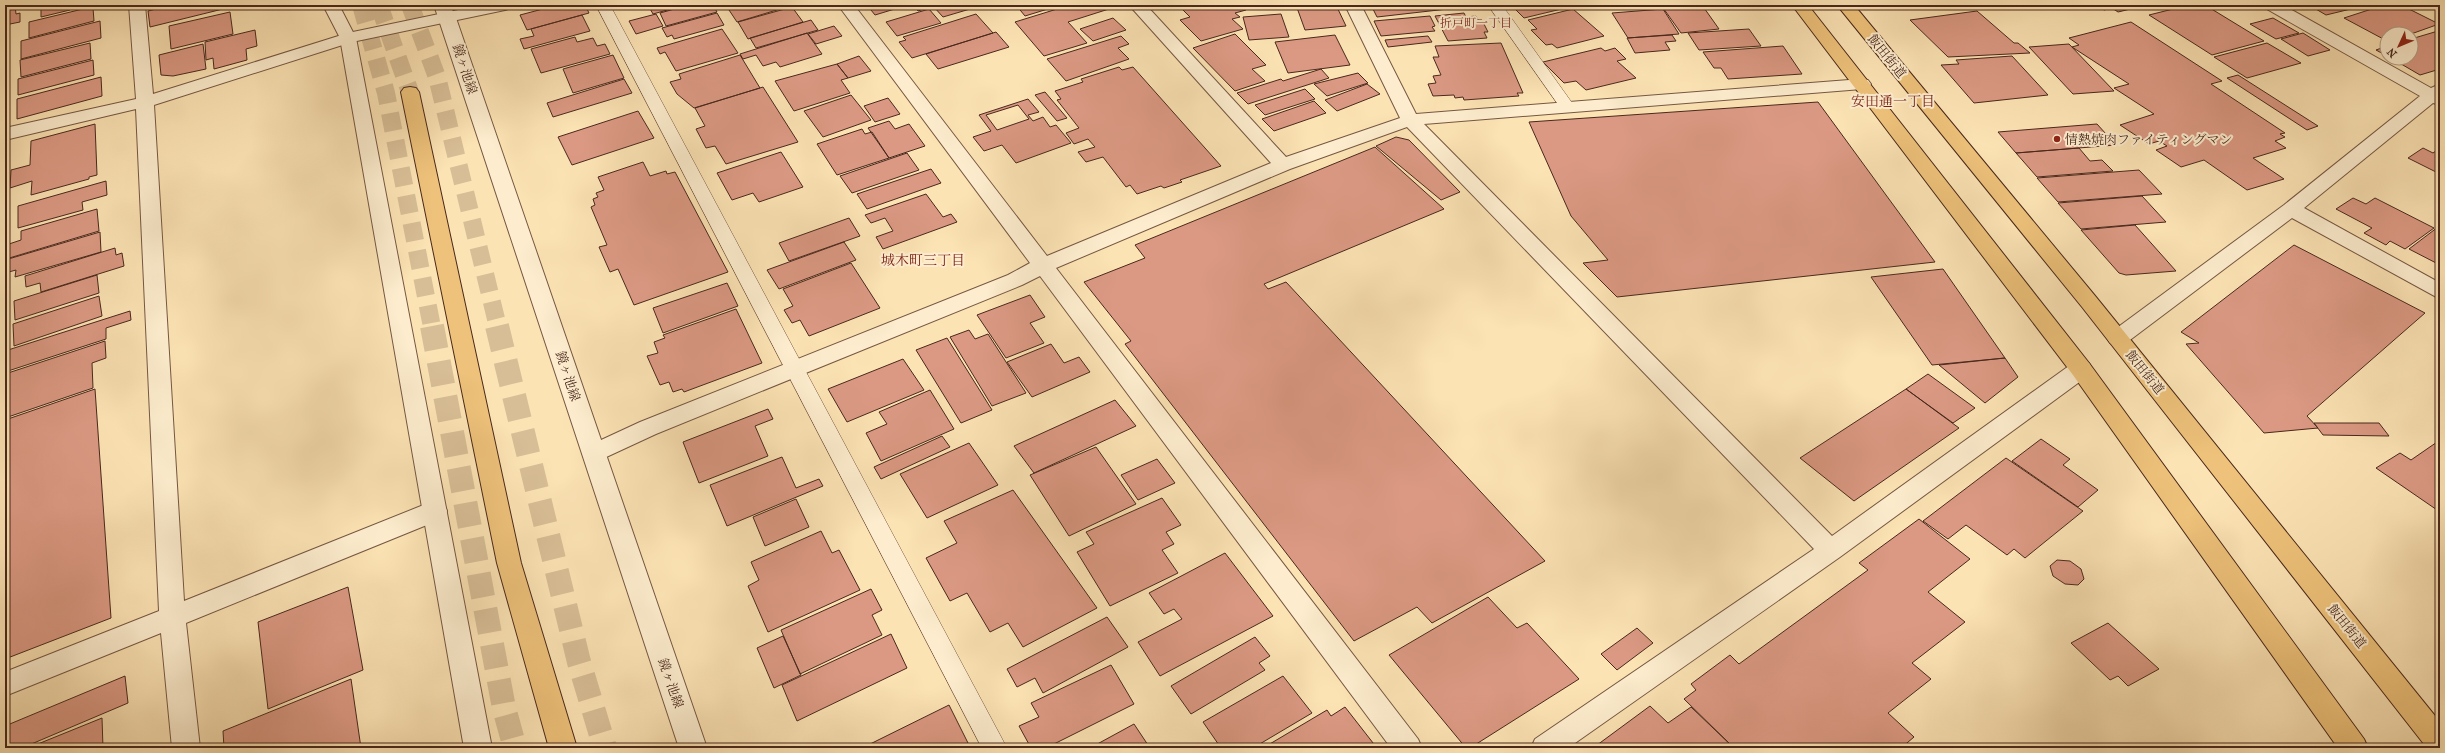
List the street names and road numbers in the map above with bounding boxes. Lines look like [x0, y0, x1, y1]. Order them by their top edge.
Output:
street label: 飯田街道 [1865, 31, 1909, 81]
street label: 鏡ヶ池線 [450, 42, 480, 96]
street label: 飯田街道 [2123, 347, 2167, 397]
street label: 鏡ヶ池線 [553, 349, 583, 403]
street label: 飯田街道 [2325, 601, 2369, 651]
street label: 鏡ヶ池線 [655, 656, 687, 710]

